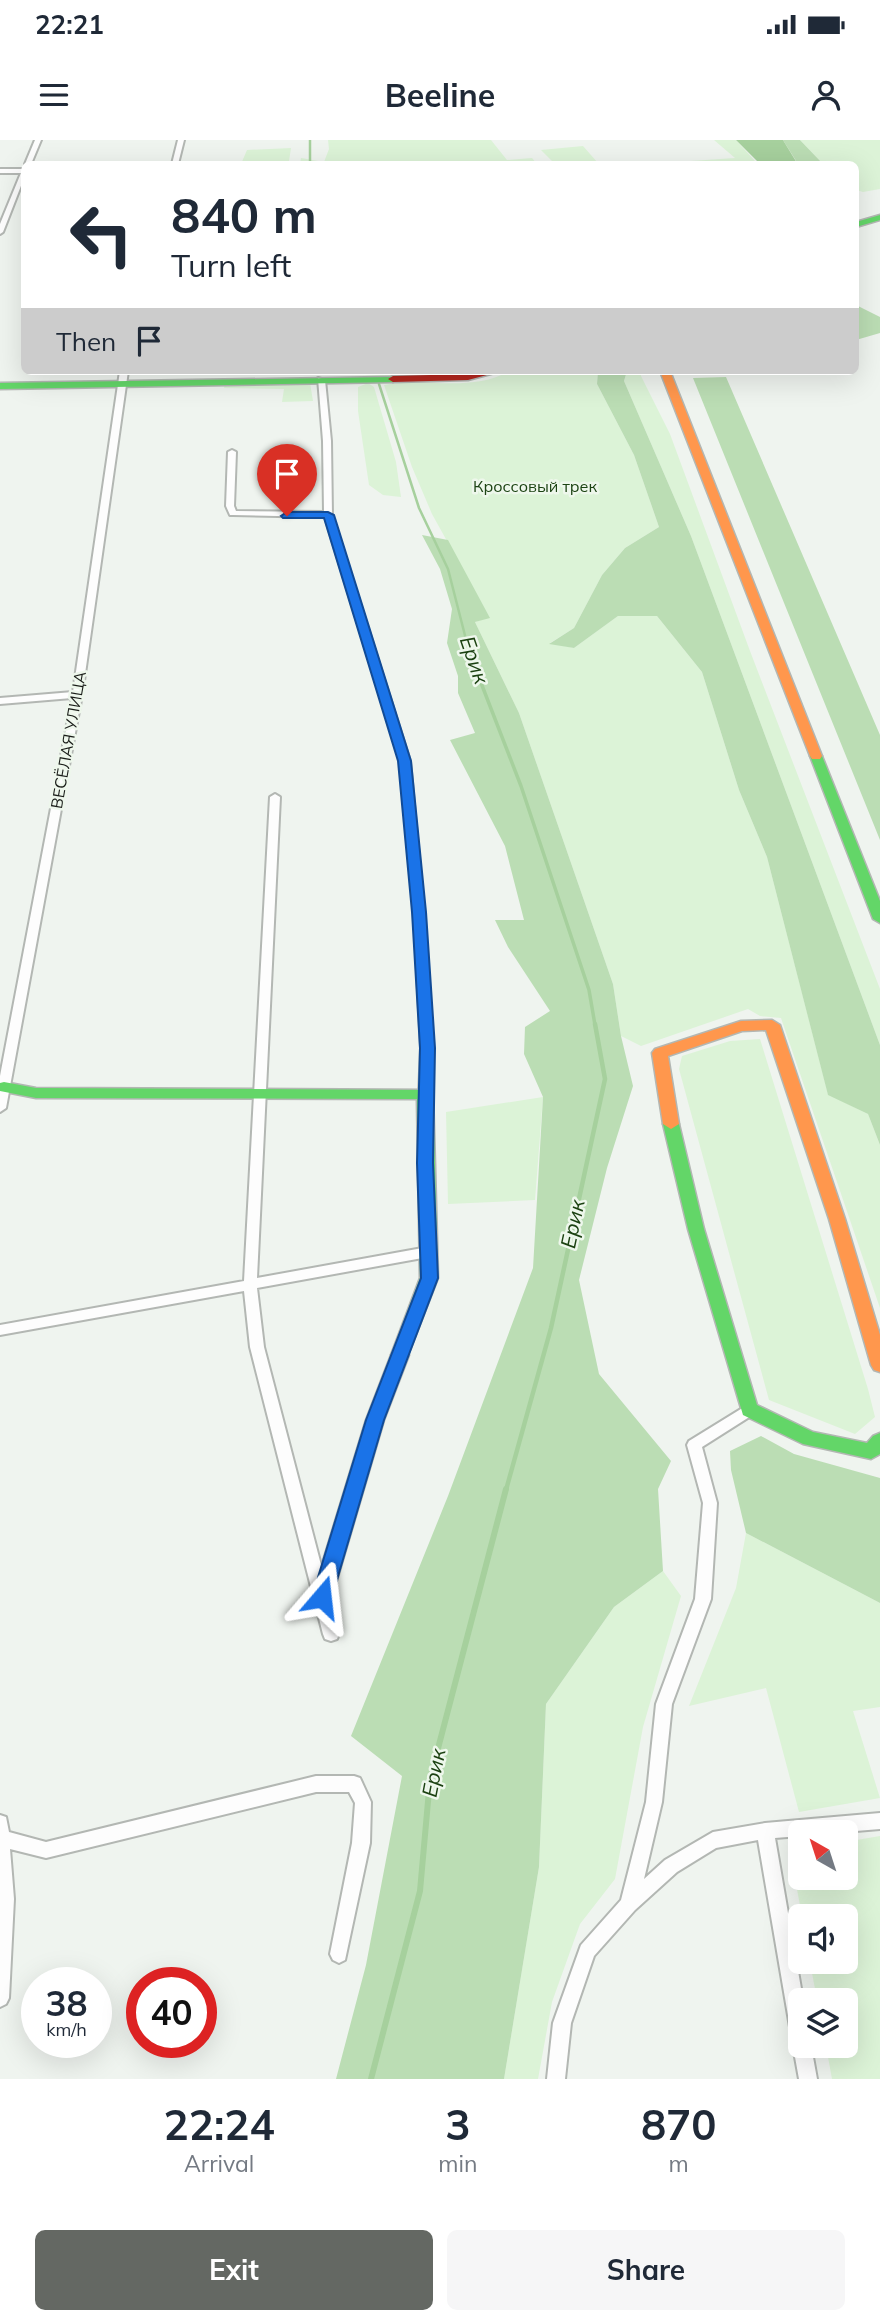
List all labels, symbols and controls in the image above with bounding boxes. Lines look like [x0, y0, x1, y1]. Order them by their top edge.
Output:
text: 22:21 [35, 8, 104, 41]
text: Beeline [385, 75, 495, 115]
icon: menu [35, 76, 73, 114]
icon: person [807, 76, 845, 114]
text: 840 m [171, 184, 317, 245]
icon: left [56, 189, 147, 280]
text: Turn left [171, 245, 291, 285]
icon: arrive [130, 322, 168, 360]
text: Then [56, 325, 116, 358]
pin [257, 444, 317, 516]
icon: arrive [268, 455, 306, 493]
park label: Кроссовый трек [473, 476, 597, 496]
water label: Ерик [455, 632, 495, 688]
street label: ВЕСЁЛАЯ УЛИЦА [46, 670, 90, 810]
water label: Ерик [554, 1196, 590, 1250]
position arrow [285, 1560, 359, 1634]
water label: Ерик [416, 1746, 451, 1799]
north arrow [788, 1820, 858, 1890]
map controls [788, 1820, 858, 2058]
button: sound [788, 1904, 858, 1974]
speed limit sign: 40 [126, 1967, 217, 2058]
text: 38 [45, 1981, 88, 2025]
button: layers [788, 1988, 858, 2058]
text: km/h [46, 2018, 87, 2041]
text: 22:24 [164, 2098, 275, 2151]
text: 3 [445, 2098, 470, 2151]
text: 870 [641, 2098, 716, 2151]
text: Arrival [184, 2149, 254, 2178]
text: min [438, 2149, 477, 2178]
text: m [669, 2149, 689, 2178]
button: Exit [35, 2230, 433, 2310]
button: Share [447, 2230, 845, 2310]

